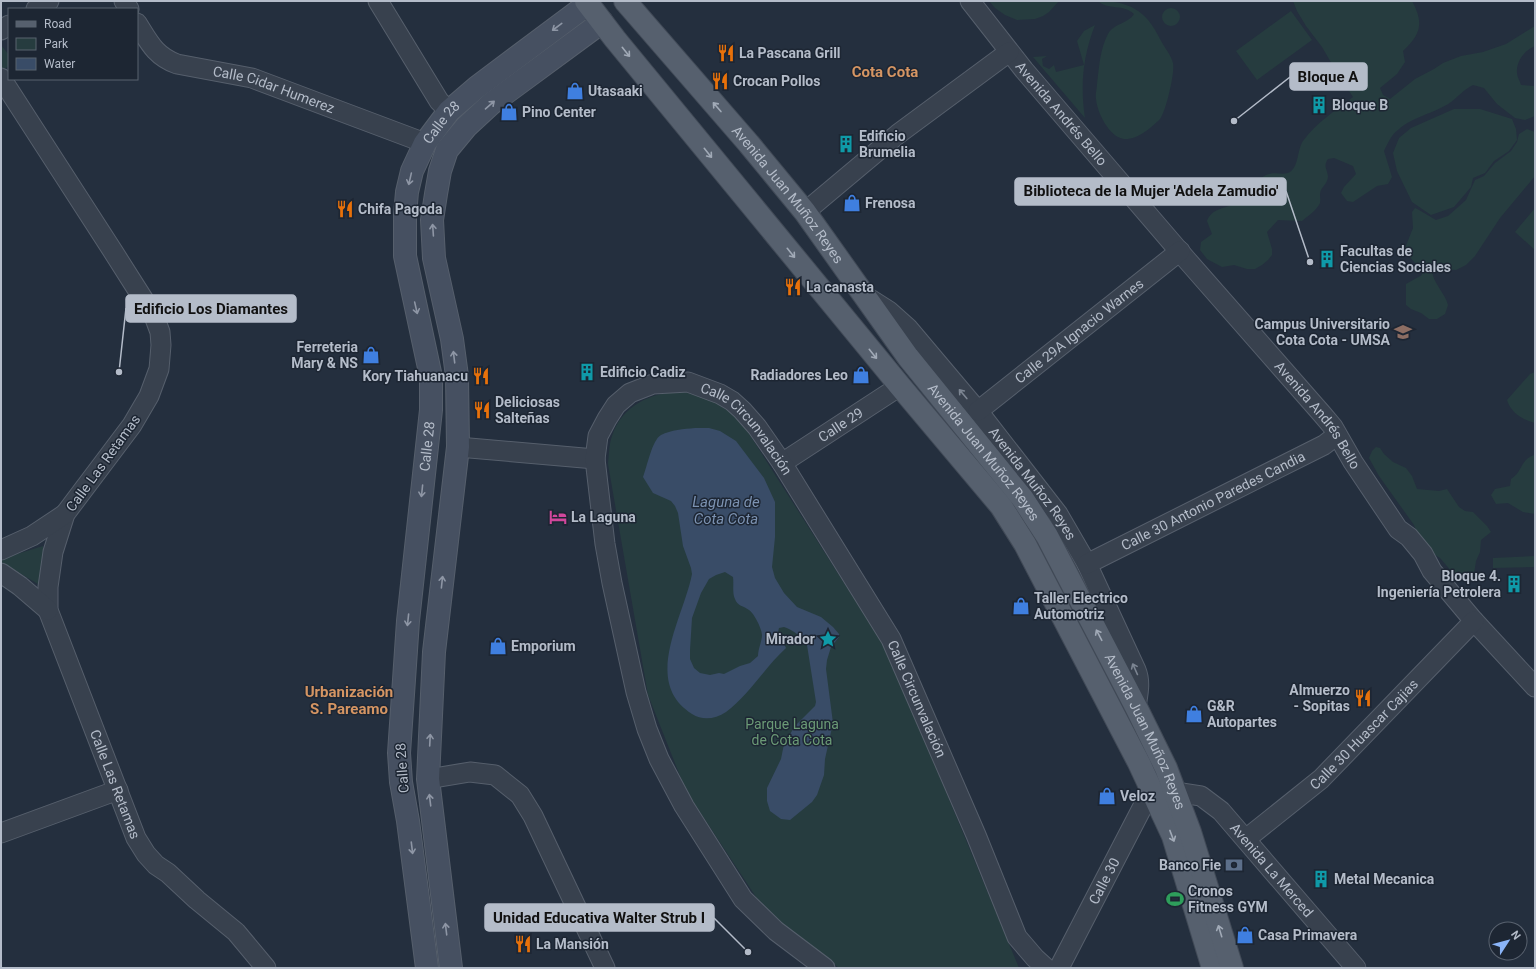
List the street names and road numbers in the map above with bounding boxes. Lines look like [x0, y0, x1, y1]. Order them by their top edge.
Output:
street label: Avenida Andrés Bello [1013, 58, 1110, 169]
street label: Calle Cidar Humerez [212, 63, 337, 116]
street label: Calle 28 [419, 97, 463, 147]
street label: Avenida Juan Muñoz Reyes [729, 122, 847, 266]
street label: Calle 29A Ignacio Warnes [1012, 275, 1146, 387]
street label: Avenida Andrés Bello [1271, 358, 1363, 472]
street label: Calle Circunvalación [698, 379, 795, 478]
street label: Avenida Juan Muñoz Reyes [925, 380, 1043, 524]
street label: Calle 29 [815, 404, 866, 445]
street label: Calle Las Retamas [63, 412, 143, 514]
street label: Calle 28 [416, 420, 438, 472]
street label: Avenida Muñoz Reyes [986, 424, 1079, 543]
street label: Calle 30 Antonio Paredes Candia [1118, 448, 1308, 554]
street label: Calle Circunvalación [884, 638, 949, 760]
street label: Avenida Juan Muñoz Reyes [1102, 651, 1189, 812]
street label: Calle 30 Huascar Cajias [1307, 676, 1421, 793]
street label: Calle Las Retamas [87, 727, 144, 841]
street label: Calle 28 [392, 742, 412, 794]
street label: Avenida La Merced [1227, 820, 1316, 920]
street label: Calle 30 [1085, 855, 1123, 907]

